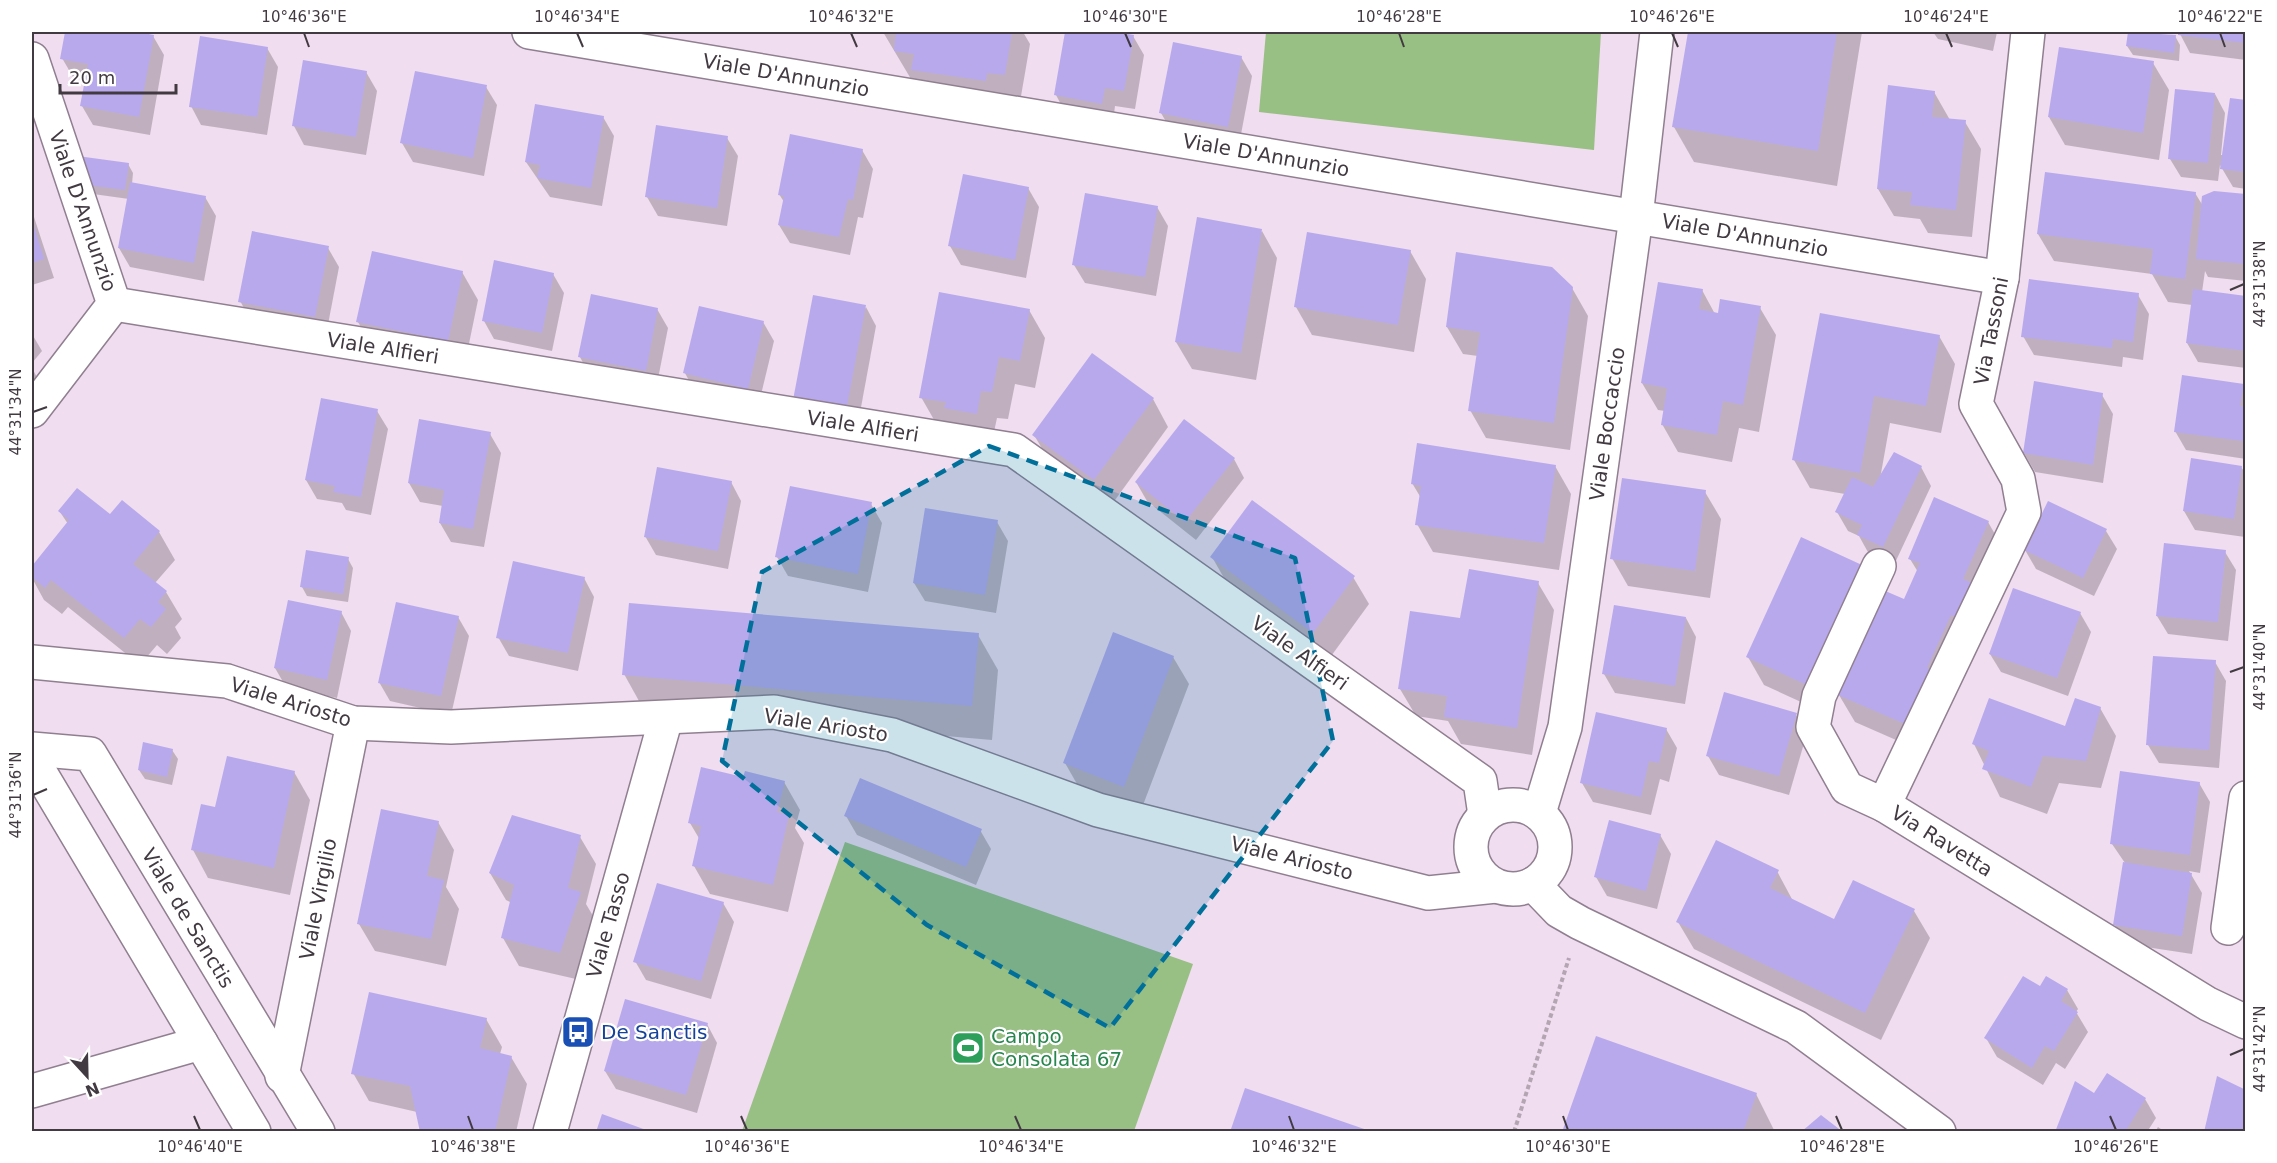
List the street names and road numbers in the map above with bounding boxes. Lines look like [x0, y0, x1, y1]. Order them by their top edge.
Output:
street label: Viale D'Annunzio [701, 49, 871, 101]
street label: Viale D'Annunzio [44, 127, 122, 295]
street label: Viale D'Annunzio [1181, 129, 1351, 181]
street label: Viale D'Annunzio [1660, 209, 1830, 261]
street label: Via Tassoni [1969, 275, 2013, 387]
street label: Viale Alfieri [325, 327, 441, 369]
street label: Viale Boccaccio [1584, 345, 1630, 503]
street label: Viale Alfieri [805, 405, 921, 447]
street label: Viale Alfieri [1247, 611, 1353, 695]
street label: Viale Ariosto [227, 672, 355, 732]
street label: Viale Ariosto [762, 703, 890, 747]
street label: Via Ravetta [1887, 800, 1997, 882]
street label: Viale Ariosto [1228, 831, 1356, 885]
street label: Viale Virgilio [294, 836, 342, 962]
street label: Viale de Sanctis [137, 844, 239, 992]
street label: Viale Tasso [581, 869, 635, 981]

